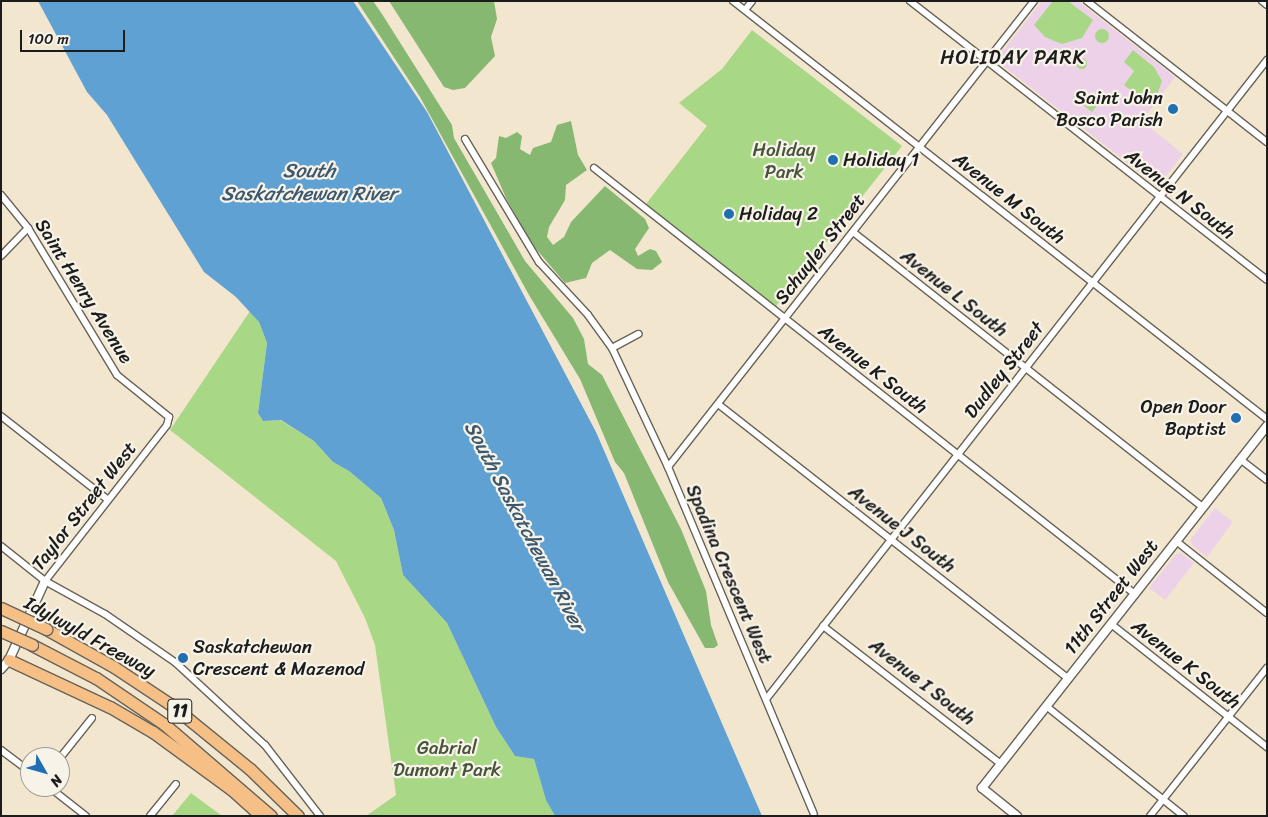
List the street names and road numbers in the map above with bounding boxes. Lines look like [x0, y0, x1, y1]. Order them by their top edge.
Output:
street label: Avenue N South [1120, 144, 1240, 244]
street label: Avenue M South [948, 147, 1070, 249]
street label: Schuyler Street [770, 189, 870, 309]
street label: Saint Henry Avenue [30, 214, 138, 368]
street label: Avenue L South [896, 244, 1012, 342]
street label: Dudley Street [959, 317, 1049, 423]
street label: Avenue K South [814, 319, 932, 419]
street label: Taylor Street West [26, 437, 142, 575]
street label: Spadina Crescent West [681, 480, 777, 668]
street label: Avenue J South [844, 480, 960, 578]
street label: 11th Street West [1059, 534, 1163, 660]
street label: Idylwyld Freeway [21, 592, 159, 682]
street label: Avenue K South [1127, 614, 1245, 714]
street label: Avenue I South [865, 634, 979, 730]
road number: 11 [166, 696, 194, 726]

